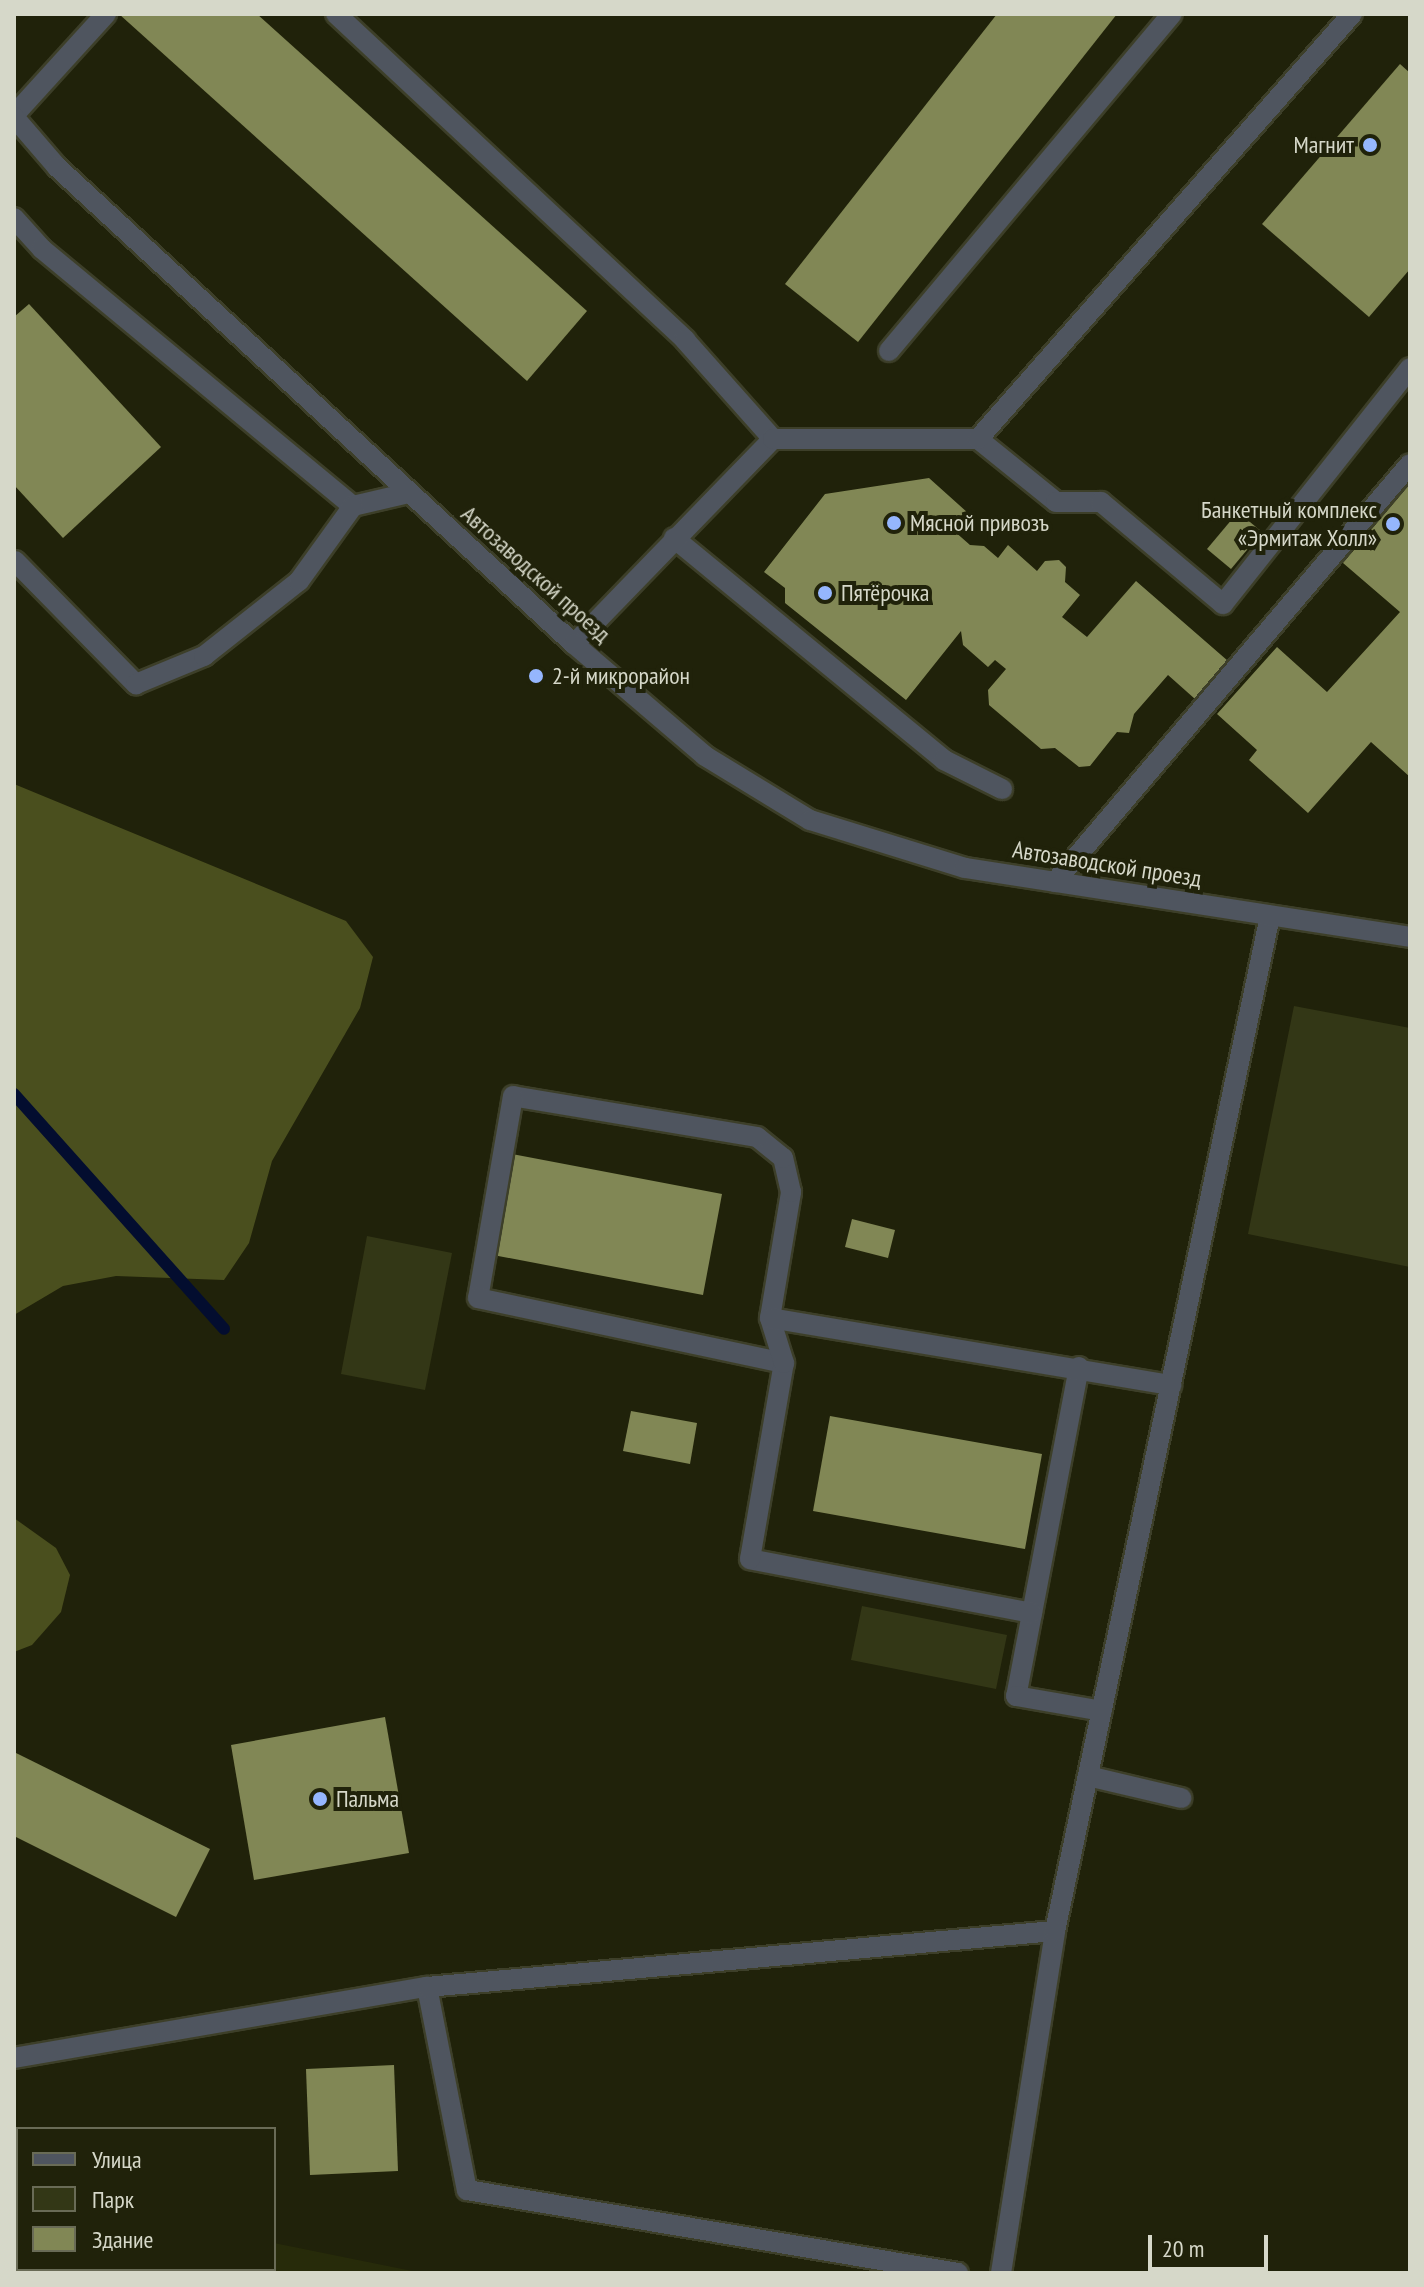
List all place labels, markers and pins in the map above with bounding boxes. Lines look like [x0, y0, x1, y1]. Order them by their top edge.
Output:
place label: Магнит [1293, 131, 1354, 159]
marker: Магнит [1361, 136, 1379, 154]
place label: Банкетный комплекс «Эрмитаж Холл» [1201, 496, 1377, 552]
place label: Мясной привозъ [910, 509, 1049, 537]
marker: Мясной привозъ [885, 514, 903, 532]
marker: Банкетный комплекс «Эрмитаж Холл» [1384, 515, 1402, 533]
place label: Пятёрочка [841, 579, 929, 607]
marker: Пятёрочка [816, 584, 834, 602]
place label: 2-й микрорайон [552, 662, 690, 690]
marker: 2-й микрорайон [527, 667, 545, 685]
place label: Пальма [336, 1785, 399, 1813]
marker: Пальма [311, 1790, 329, 1808]

